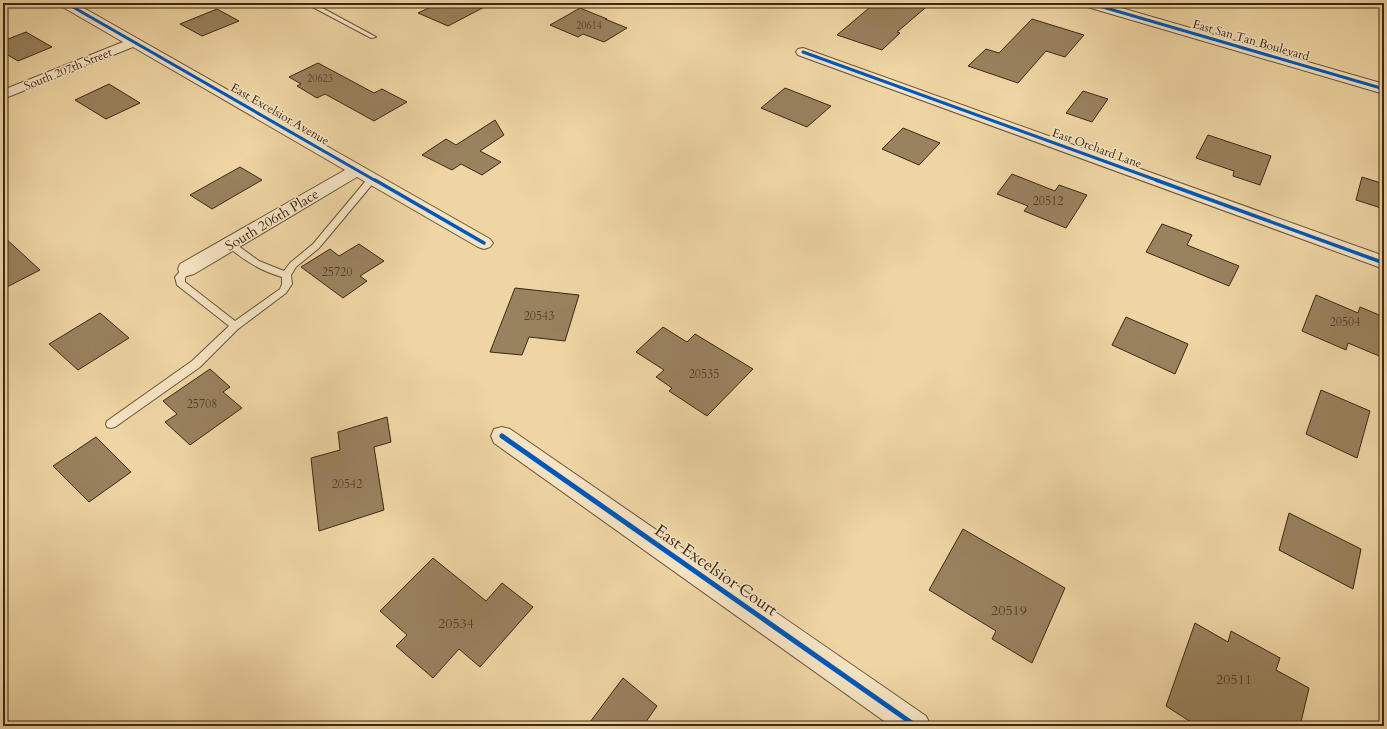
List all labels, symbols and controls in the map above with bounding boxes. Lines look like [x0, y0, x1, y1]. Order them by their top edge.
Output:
street label: East San Tan Boulevard [1191, 16, 1312, 64]
house number: 20614 [576, 19, 602, 33]
street label: South 207th Street [22, 44, 115, 94]
house number: 20623 [307, 72, 333, 86]
street label: East Excelsior Avenue [228, 79, 332, 149]
street label: East Orchard Lane [1050, 124, 1144, 172]
street label: South 206th Place [222, 185, 322, 255]
house number: 20512 [1033, 193, 1063, 209]
house number: 25720 [322, 264, 352, 280]
house number: 20543 [524, 308, 554, 324]
house number: 20504 [1330, 314, 1360, 330]
house number: 20535 [689, 366, 719, 382]
house number: 25708 [187, 396, 217, 412]
house number: 20542 [332, 476, 362, 492]
street label: East Excelsior Court [650, 519, 783, 622]
house number: 20519 [991, 601, 1027, 620]
house number: 20534 [438, 614, 474, 633]
house number: 20511 [1216, 670, 1252, 689]

